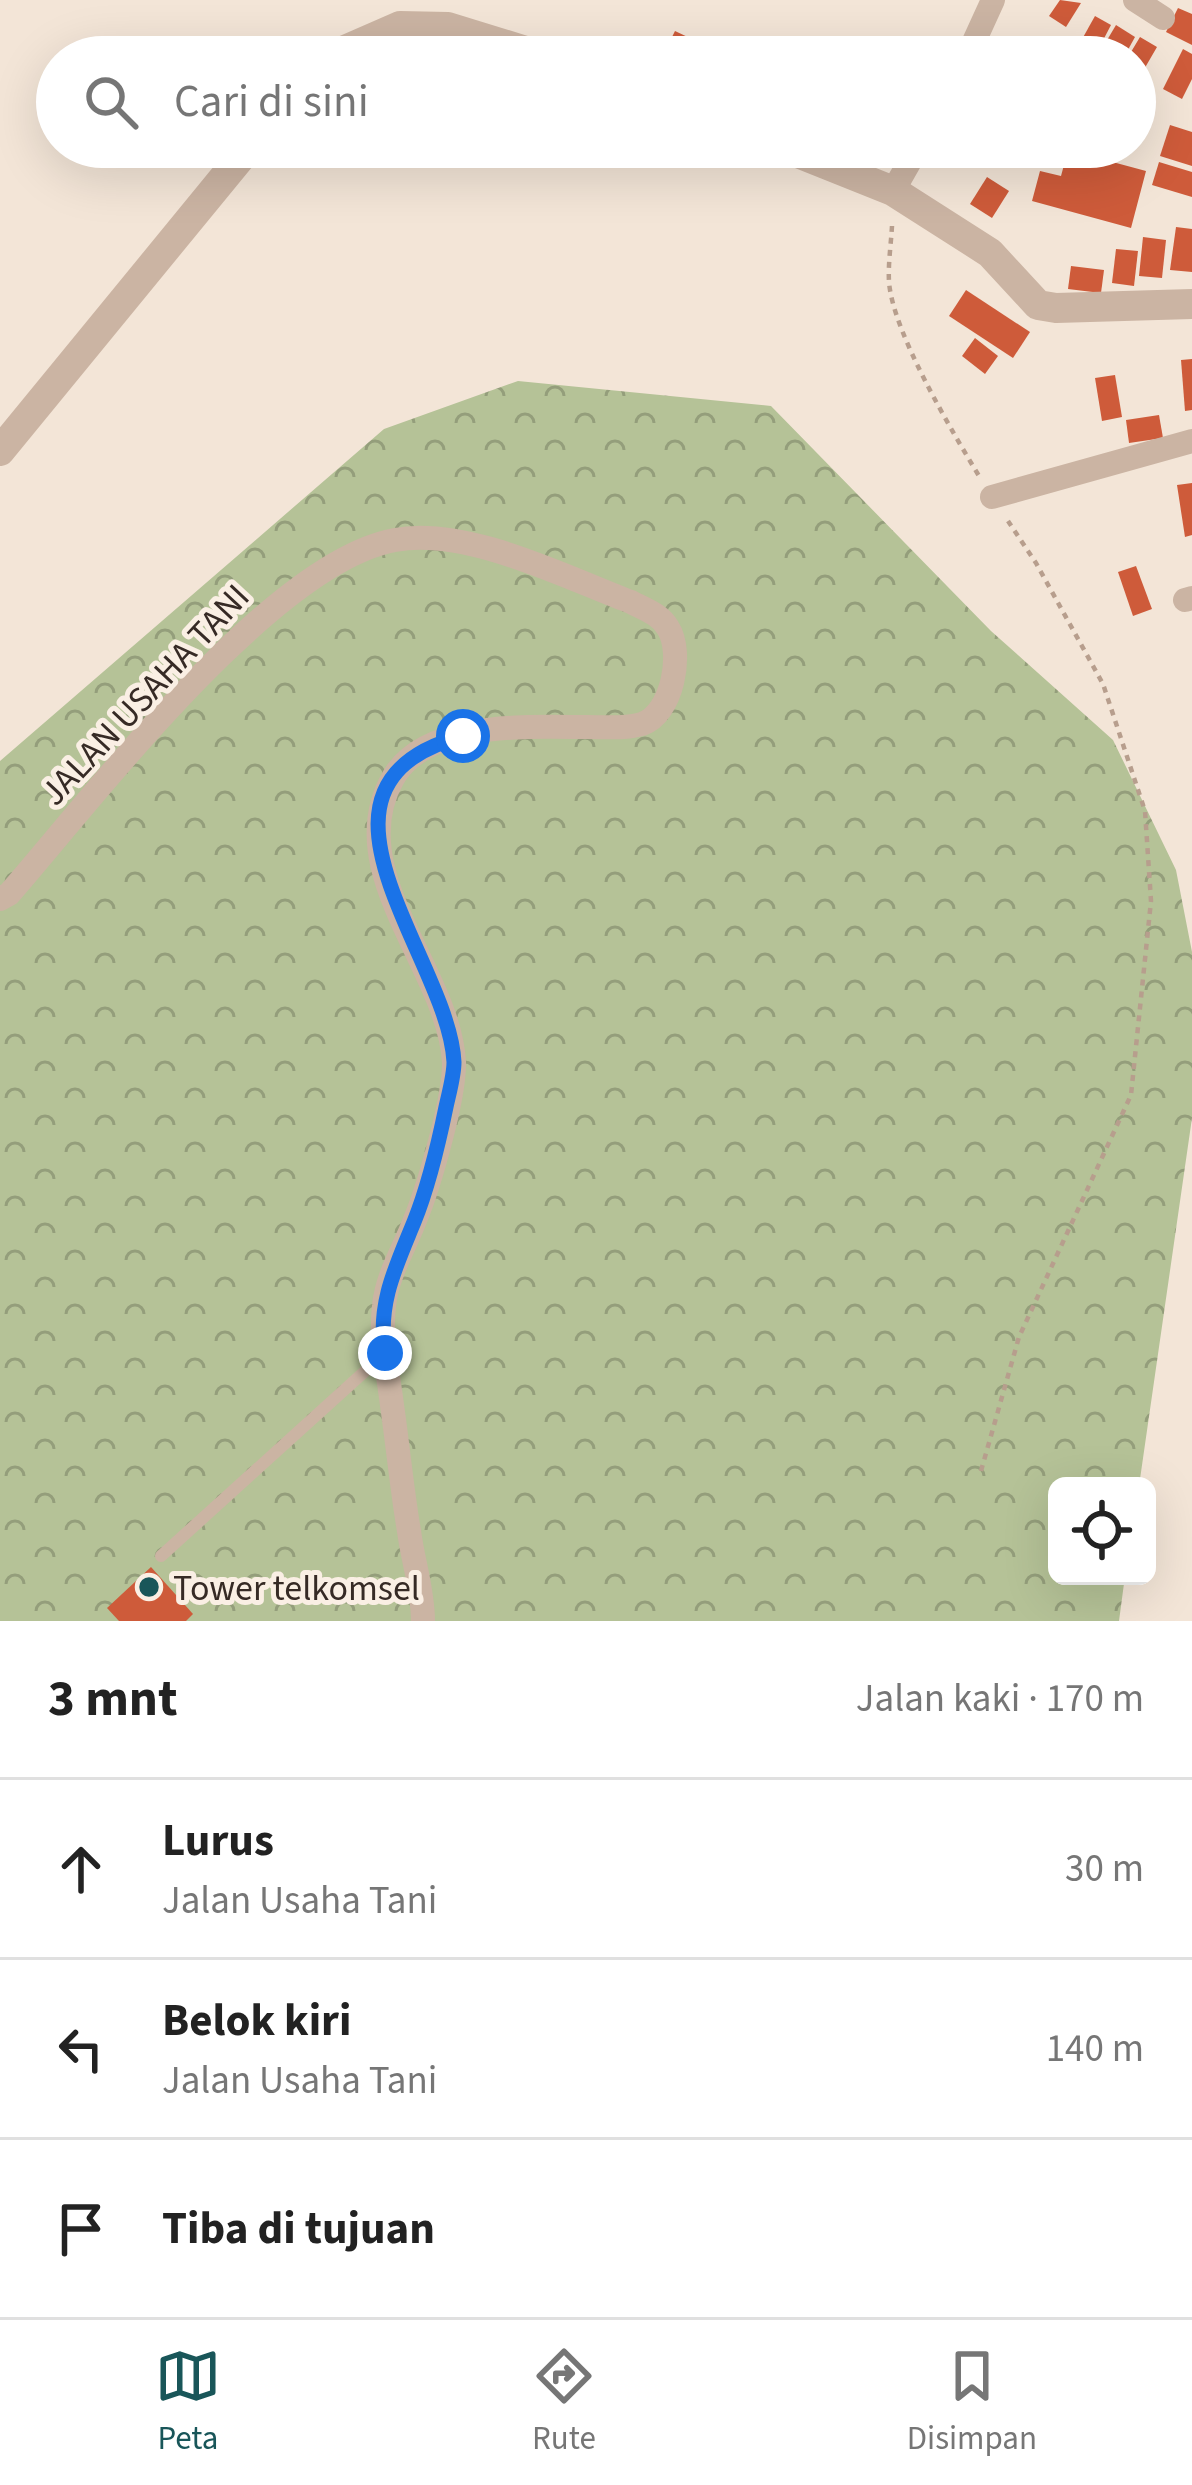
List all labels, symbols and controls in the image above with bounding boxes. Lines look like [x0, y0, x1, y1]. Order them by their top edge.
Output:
search box [36, 36, 1156, 168]
icon: search [78, 69, 144, 135]
text: Cari di sini [174, 70, 369, 134]
street label: JALAN USAHA TANI [29, 573, 261, 817]
route start [436, 709, 490, 763]
route end [358, 1326, 412, 1380]
map controls [1048, 1477, 1156, 1585]
button: locate [1048, 1477, 1156, 1585]
place label: Tower telkomsel [173, 1563, 420, 1614]
marker: Tower telkomsel [136, 1574, 162, 1600]
text: 3 mnt [48, 1663, 178, 1735]
text: Jalan kaki · 170 m [856, 1671, 1144, 1727]
text: Lurus [162, 1809, 274, 1873]
icon: ahead [48, 1836, 114, 1902]
text: 30 m [1065, 1841, 1144, 1897]
text: Jalan Usaha Tani [162, 1873, 437, 1929]
text: Belok kiri [162, 1989, 351, 2053]
icon: left [48, 2016, 114, 2082]
text: 140 m [1046, 2021, 1144, 2077]
text: Jalan Usaha Tani [162, 2053, 437, 2109]
icon: arrive [48, 2196, 114, 2262]
text: Tiba di tujuan [162, 2197, 435, 2261]
tab: Peta [155, 2343, 221, 2462]
tab: Rute [531, 2343, 597, 2462]
tab: Disimpan [907, 2343, 1037, 2462]

